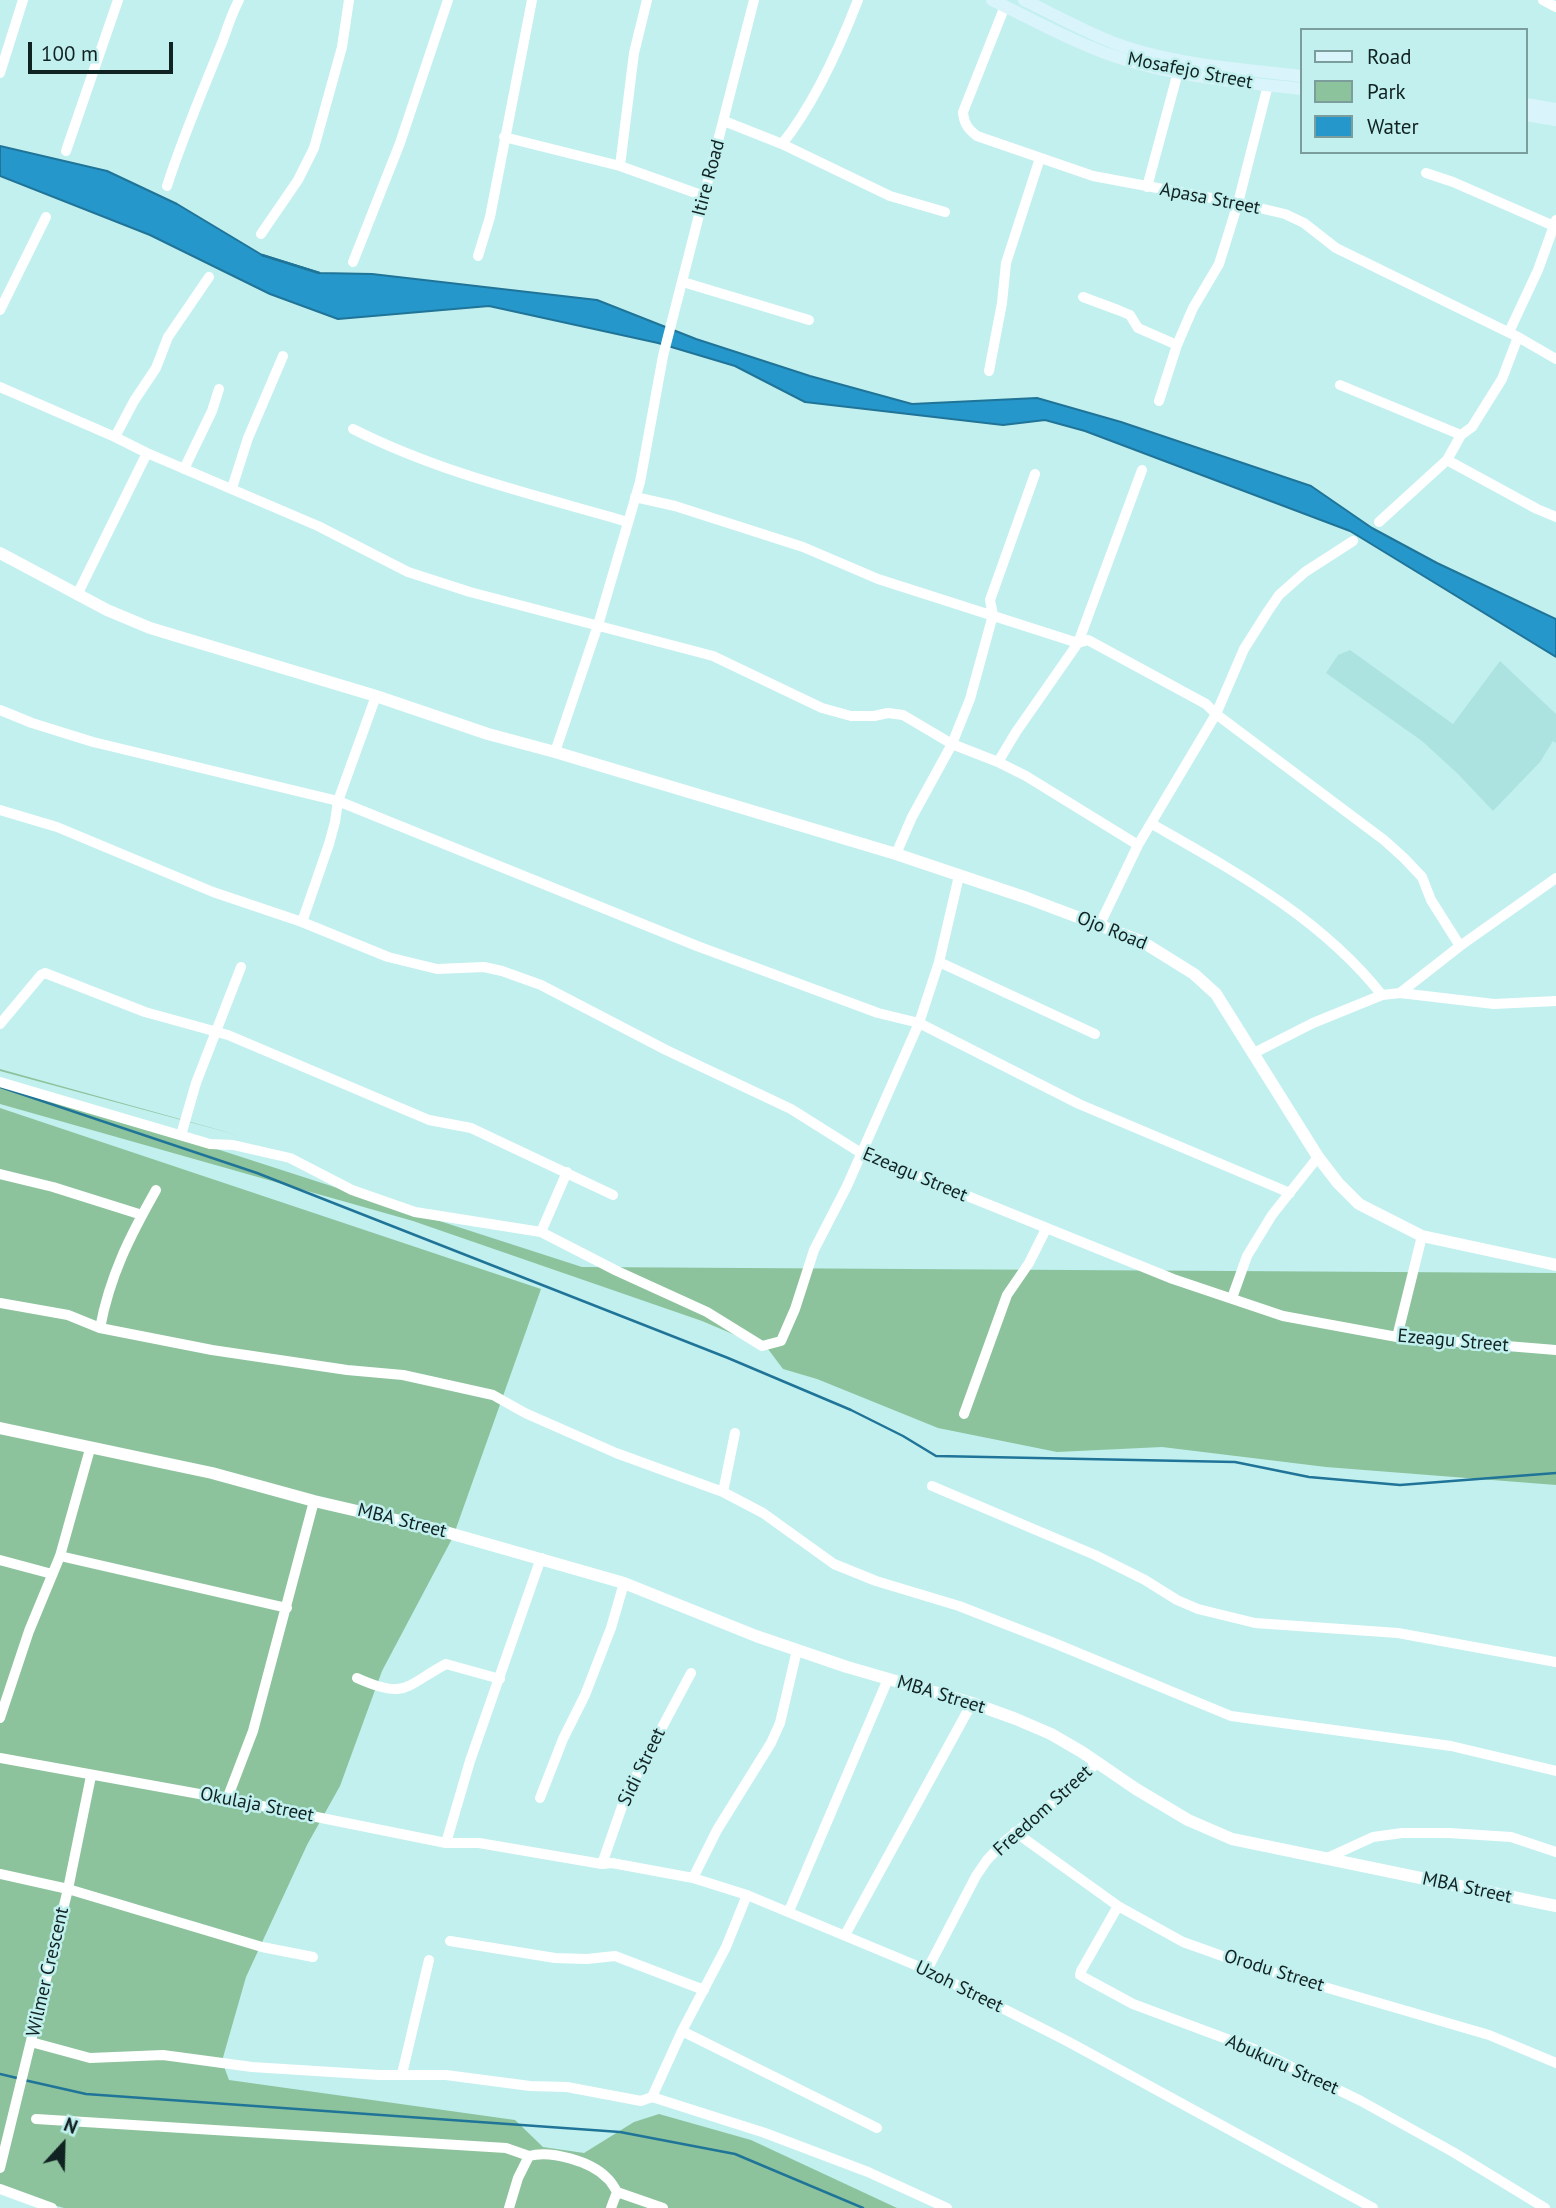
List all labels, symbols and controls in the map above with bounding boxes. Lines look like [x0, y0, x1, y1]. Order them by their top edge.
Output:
scale bar [32, 28, 177, 72]
legend [1300, 28, 1528, 154]
text: 100 m [41, 40, 98, 67]
text: Road [1367, 43, 1411, 70]
street label: Mosafejo Street [1125, 48, 1255, 94]
text: Park [1367, 78, 1406, 105]
text: Water [1367, 113, 1419, 140]
street label: Itire Road [688, 137, 730, 219]
street label: Apasa Street [1158, 178, 1262, 220]
street label: Ojo Road [1074, 907, 1150, 955]
street label: Ezeagu Street [859, 1143, 971, 1207]
street label: Ezeagu Street [1396, 1325, 1510, 1357]
street label: MBA Street [355, 1499, 449, 1543]
street label: MBA Street [894, 1671, 988, 1719]
street label: Sidi Street [613, 1724, 671, 1810]
street label: Freedom Street [989, 1761, 1097, 1861]
street label: Okulaja Street [198, 1783, 316, 1827]
street label: MBA Street [1420, 1867, 1514, 1909]
street label: Wilmer Crescent [22, 1905, 74, 2039]
street label: Orodu Street [1221, 1945, 1327, 1997]
street label: Uzoh Street [911, 1956, 1007, 2018]
street label: Abukuru Street [1222, 2030, 1342, 2100]
north arrow [28, 2110, 98, 2180]
text: N [61, 2112, 81, 2139]

